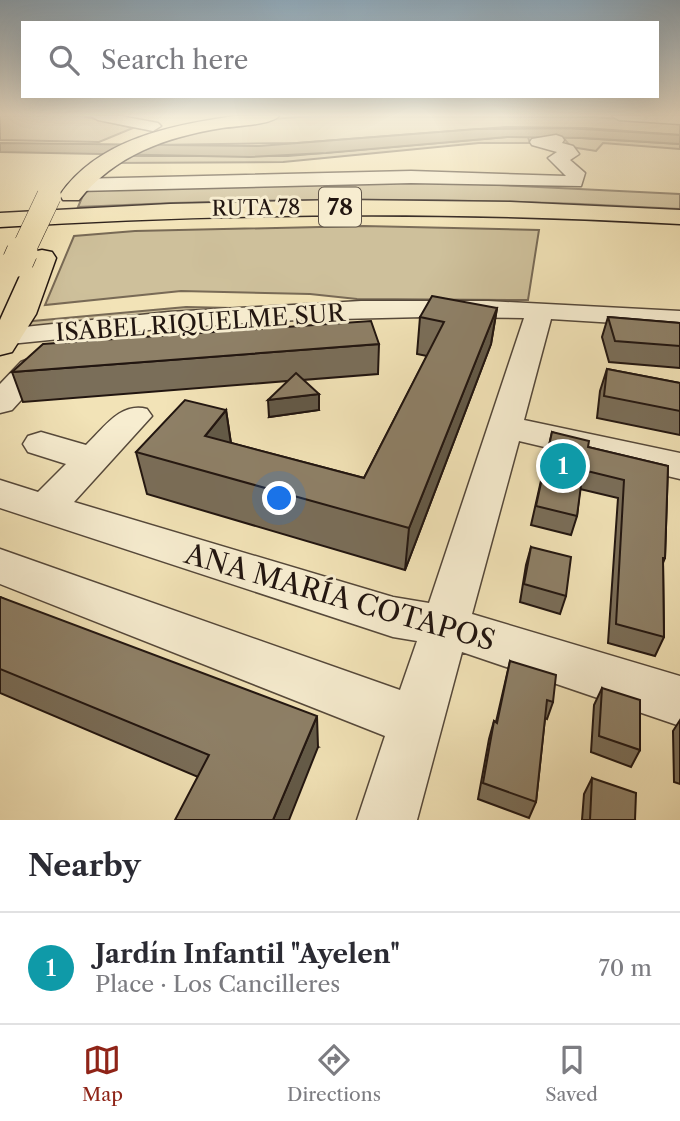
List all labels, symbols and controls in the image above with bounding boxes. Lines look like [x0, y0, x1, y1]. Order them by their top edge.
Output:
search box [21, 21, 659, 98]
icon: search [45, 41, 83, 79]
text: Search here [101, 44, 248, 76]
road number: 78 [319, 188, 361, 227]
street label: RUTA 78 [211, 194, 301, 221]
street label: ISABEL RIQUELME SUR [54, 298, 347, 347]
pin: 1 [540, 440, 586, 492]
your location [262, 481, 296, 515]
street label: ANA MARÍA COTAPOS [180, 536, 499, 658]
text: Nearby [28, 847, 141, 884]
text: Jardín Infantil "Ayelen" [95, 938, 400, 970]
text: 1 [46, 954, 56, 982]
text: 70 m [599, 954, 652, 982]
text: Place · Los Cancilleres [95, 970, 340, 998]
tab: Map [82, 1041, 123, 1106]
tab: Directions [287, 1041, 381, 1106]
tab: Saved [545, 1041, 598, 1106]

